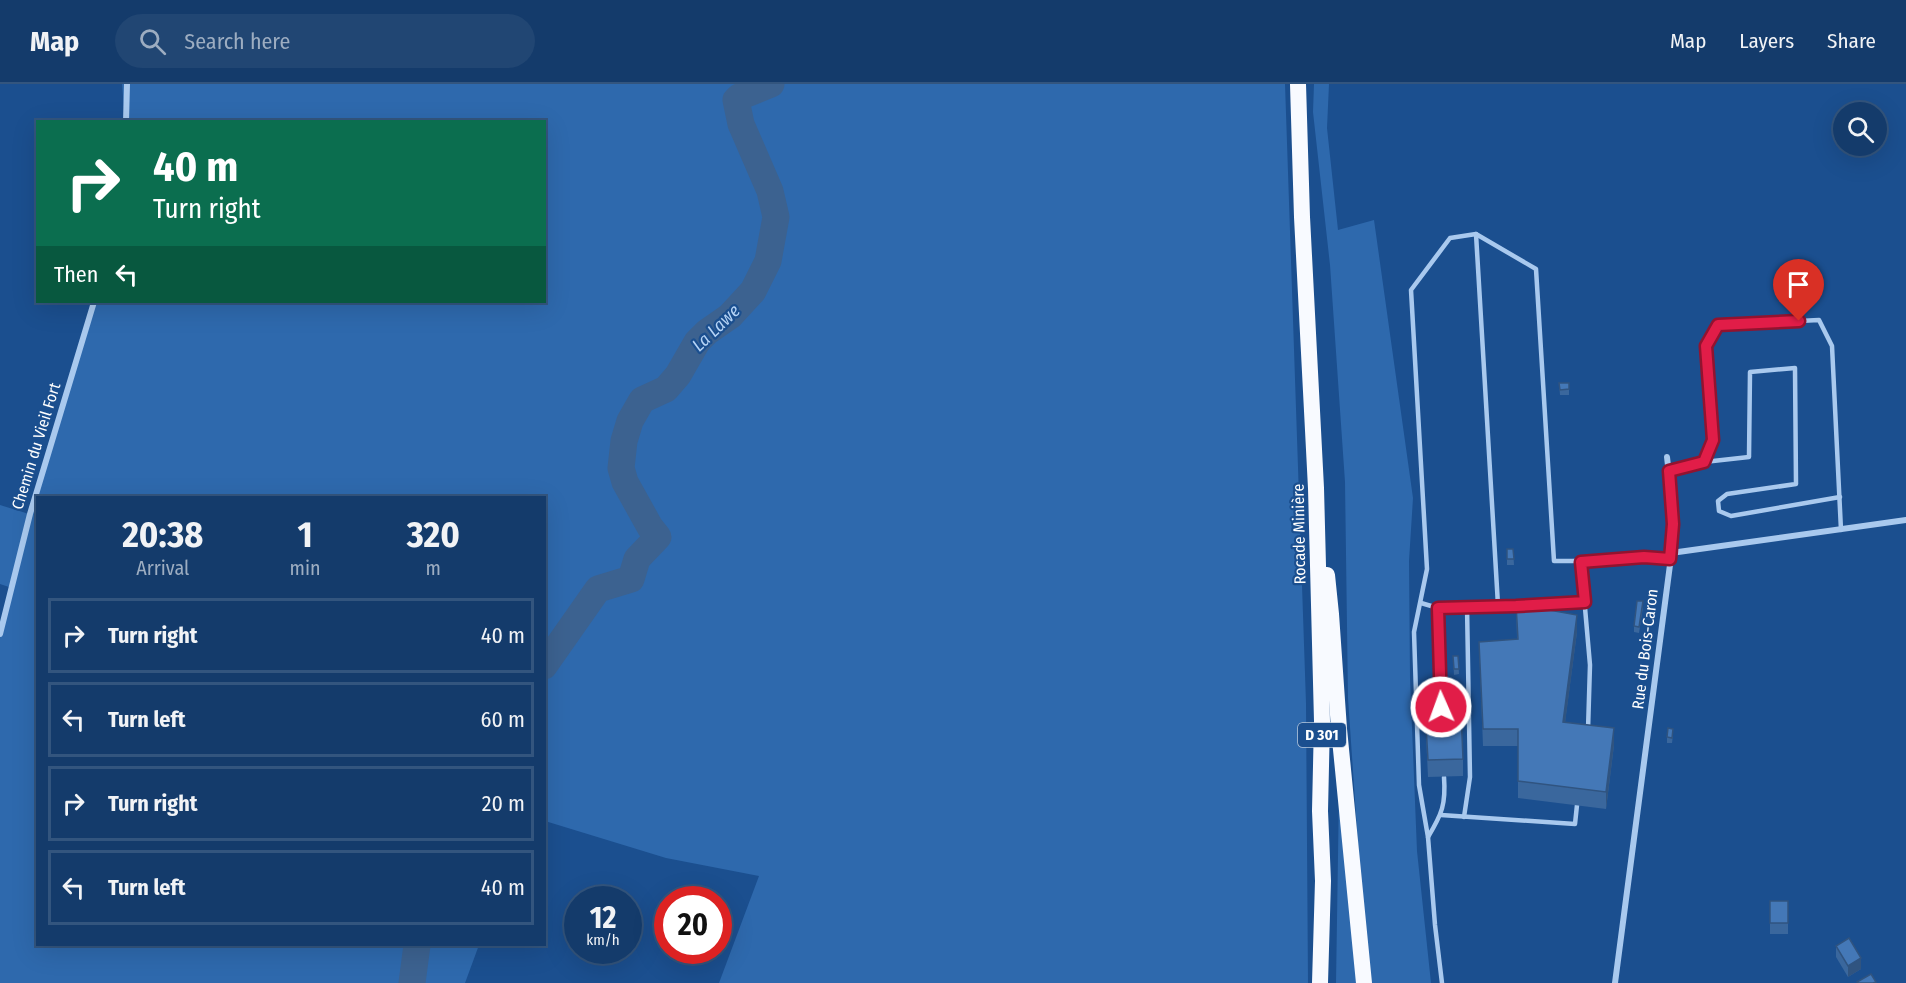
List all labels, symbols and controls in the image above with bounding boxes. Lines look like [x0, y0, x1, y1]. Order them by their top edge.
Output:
search box [115, 14, 535, 68]
text: Map [30, 25, 79, 58]
icon: search [136, 25, 169, 58]
text: Search here [184, 28, 290, 55]
text: Map [1670, 28, 1706, 54]
text: Layers [1739, 28, 1794, 54]
text: Share [1827, 28, 1876, 54]
map controls [1833, 102, 1887, 156]
button: search [1833, 102, 1887, 156]
text: 40 m [153, 142, 238, 192]
icon: right [54, 144, 132, 222]
text: Turn right [153, 193, 261, 225]
icon: left [110, 258, 143, 291]
pin [1773, 259, 1824, 321]
text: Then [54, 261, 98, 288]
icon: arrive [1782, 268, 1815, 301]
water label: La Lawe [687, 300, 745, 356]
street label: Chemin du Vieil Fort [8, 380, 65, 512]
street label: Rocade Minière [1289, 484, 1309, 584]
text: 20:38 [122, 513, 203, 557]
text: 1 [297, 513, 313, 557]
text: 320 [407, 513, 460, 557]
text: Arrival [136, 556, 189, 580]
text: min [290, 556, 321, 580]
text: m [426, 556, 441, 580]
street label: Rue du Bois-Caron [1628, 588, 1662, 710]
icon: right [57, 619, 90, 652]
text: Turn right [108, 622, 197, 649]
text: 40 m [481, 622, 525, 649]
position arrow [1409, 675, 1473, 739]
icon: left [57, 703, 90, 736]
text: Turn left [108, 706, 186, 733]
text: 60 m [481, 706, 525, 733]
road number: D 301 [1298, 723, 1346, 747]
icon: right [57, 787, 90, 820]
text: Turn right [108, 790, 197, 817]
text: 20 m [482, 790, 525, 817]
icon: left [57, 871, 90, 904]
text: Turn left [108, 874, 186, 901]
text: 40 m [481, 874, 525, 901]
speed limit sign: 20 [654, 886, 732, 964]
text: 12 [590, 900, 616, 936]
text: km/h [586, 931, 620, 949]

